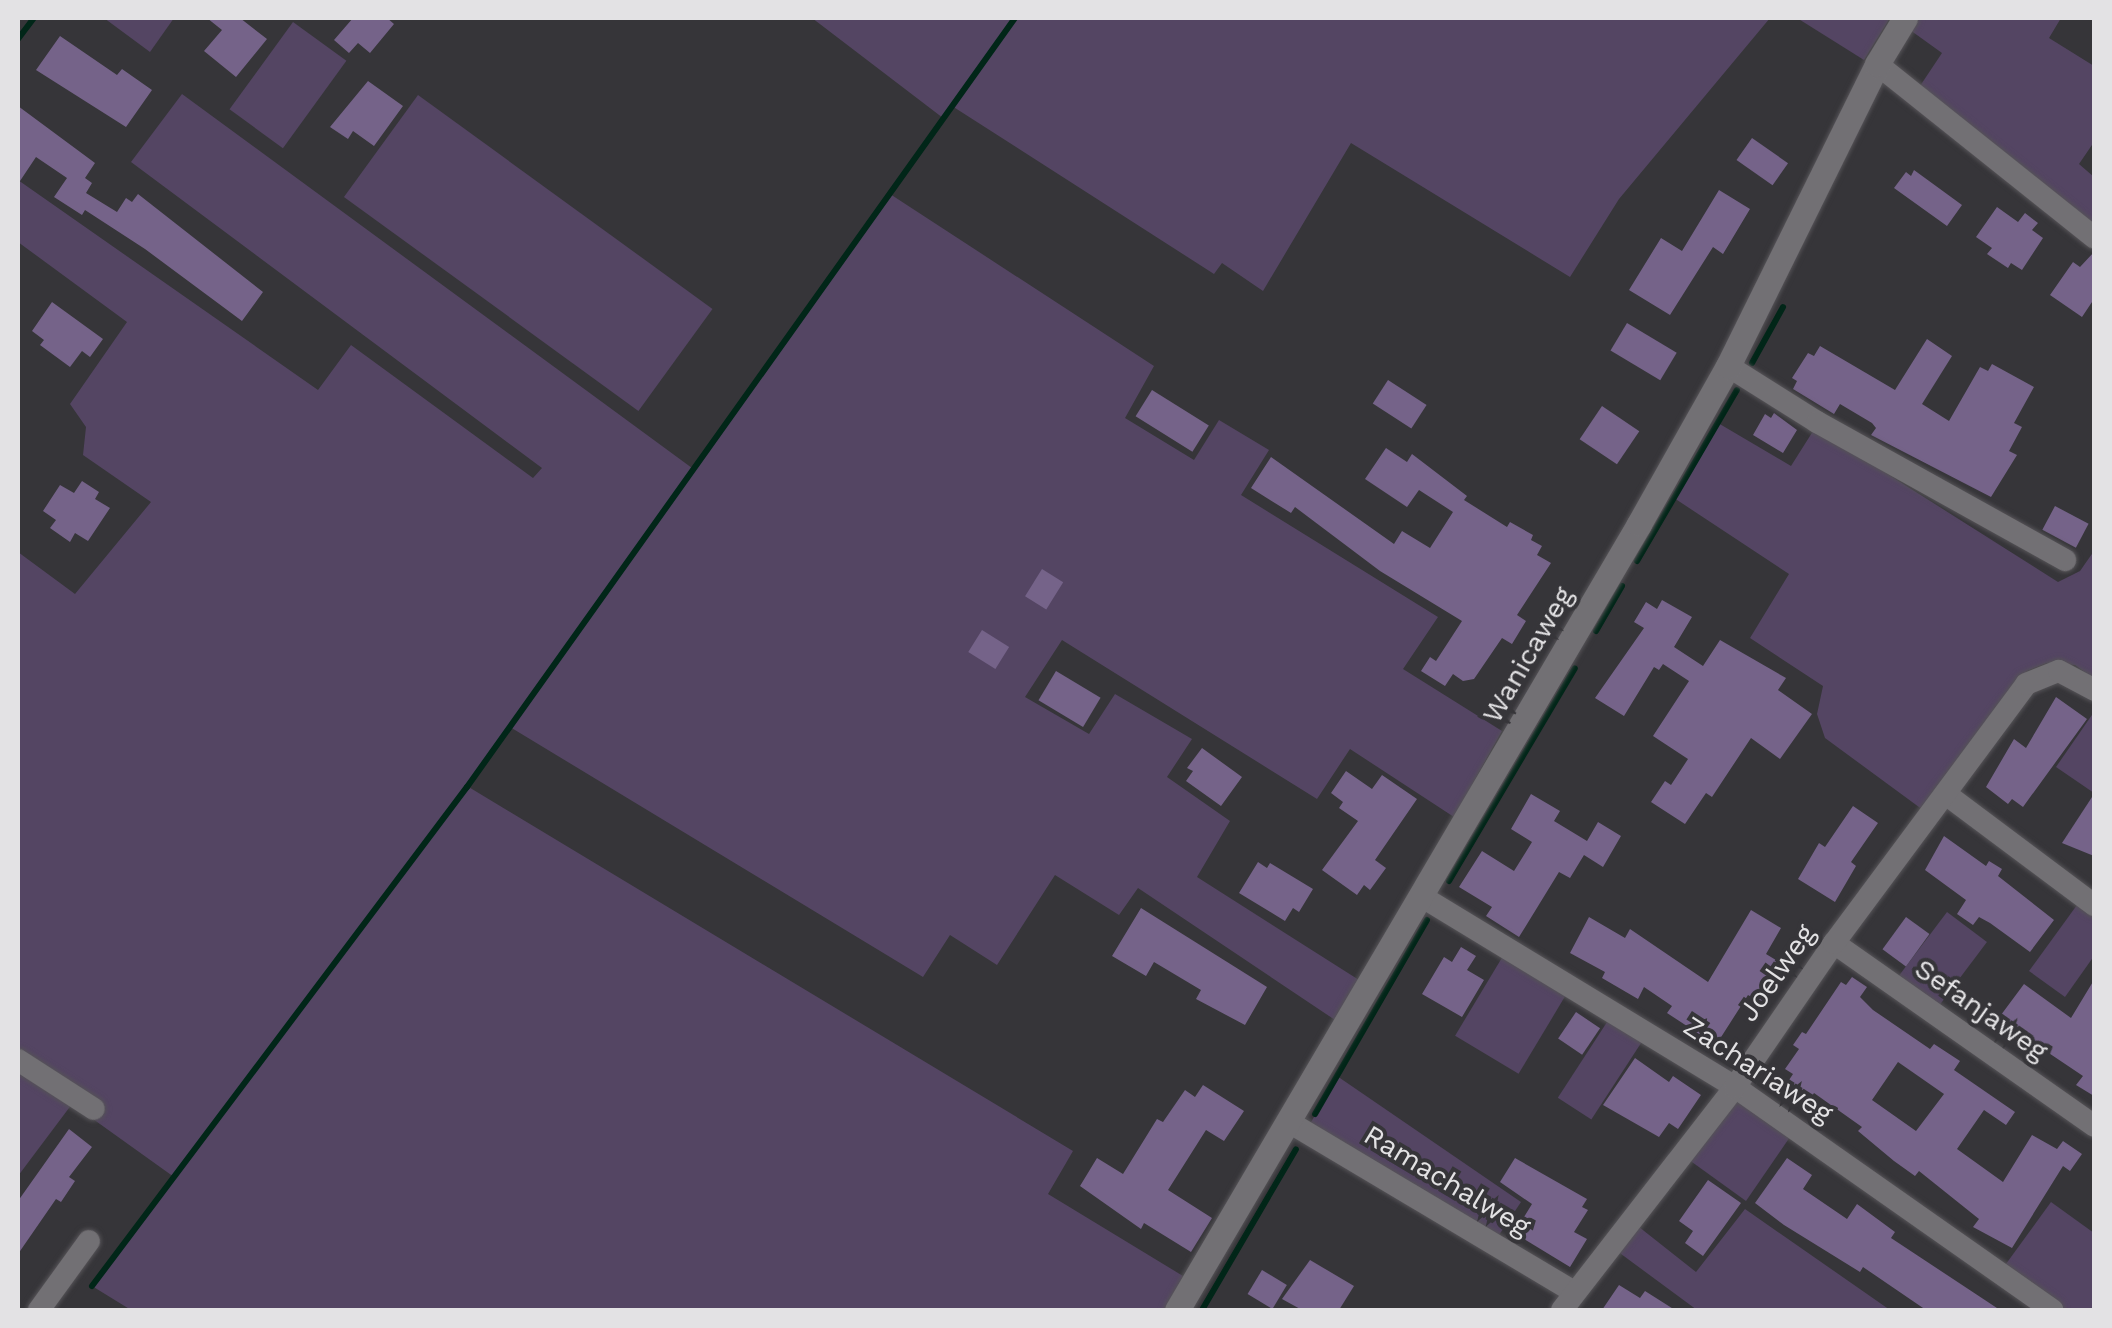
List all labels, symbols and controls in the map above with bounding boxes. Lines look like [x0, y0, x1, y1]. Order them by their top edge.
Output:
street label: Wanicaweg [1476, 581, 1580, 729]
street label: Joelweg [1731, 918, 1823, 1028]
street label: Sefanjaweg [1908, 952, 2054, 1068]
street label: Zachariaweg [1677, 1009, 1839, 1131]
street label: Ramachalweg [1358, 1118, 1536, 1244]

